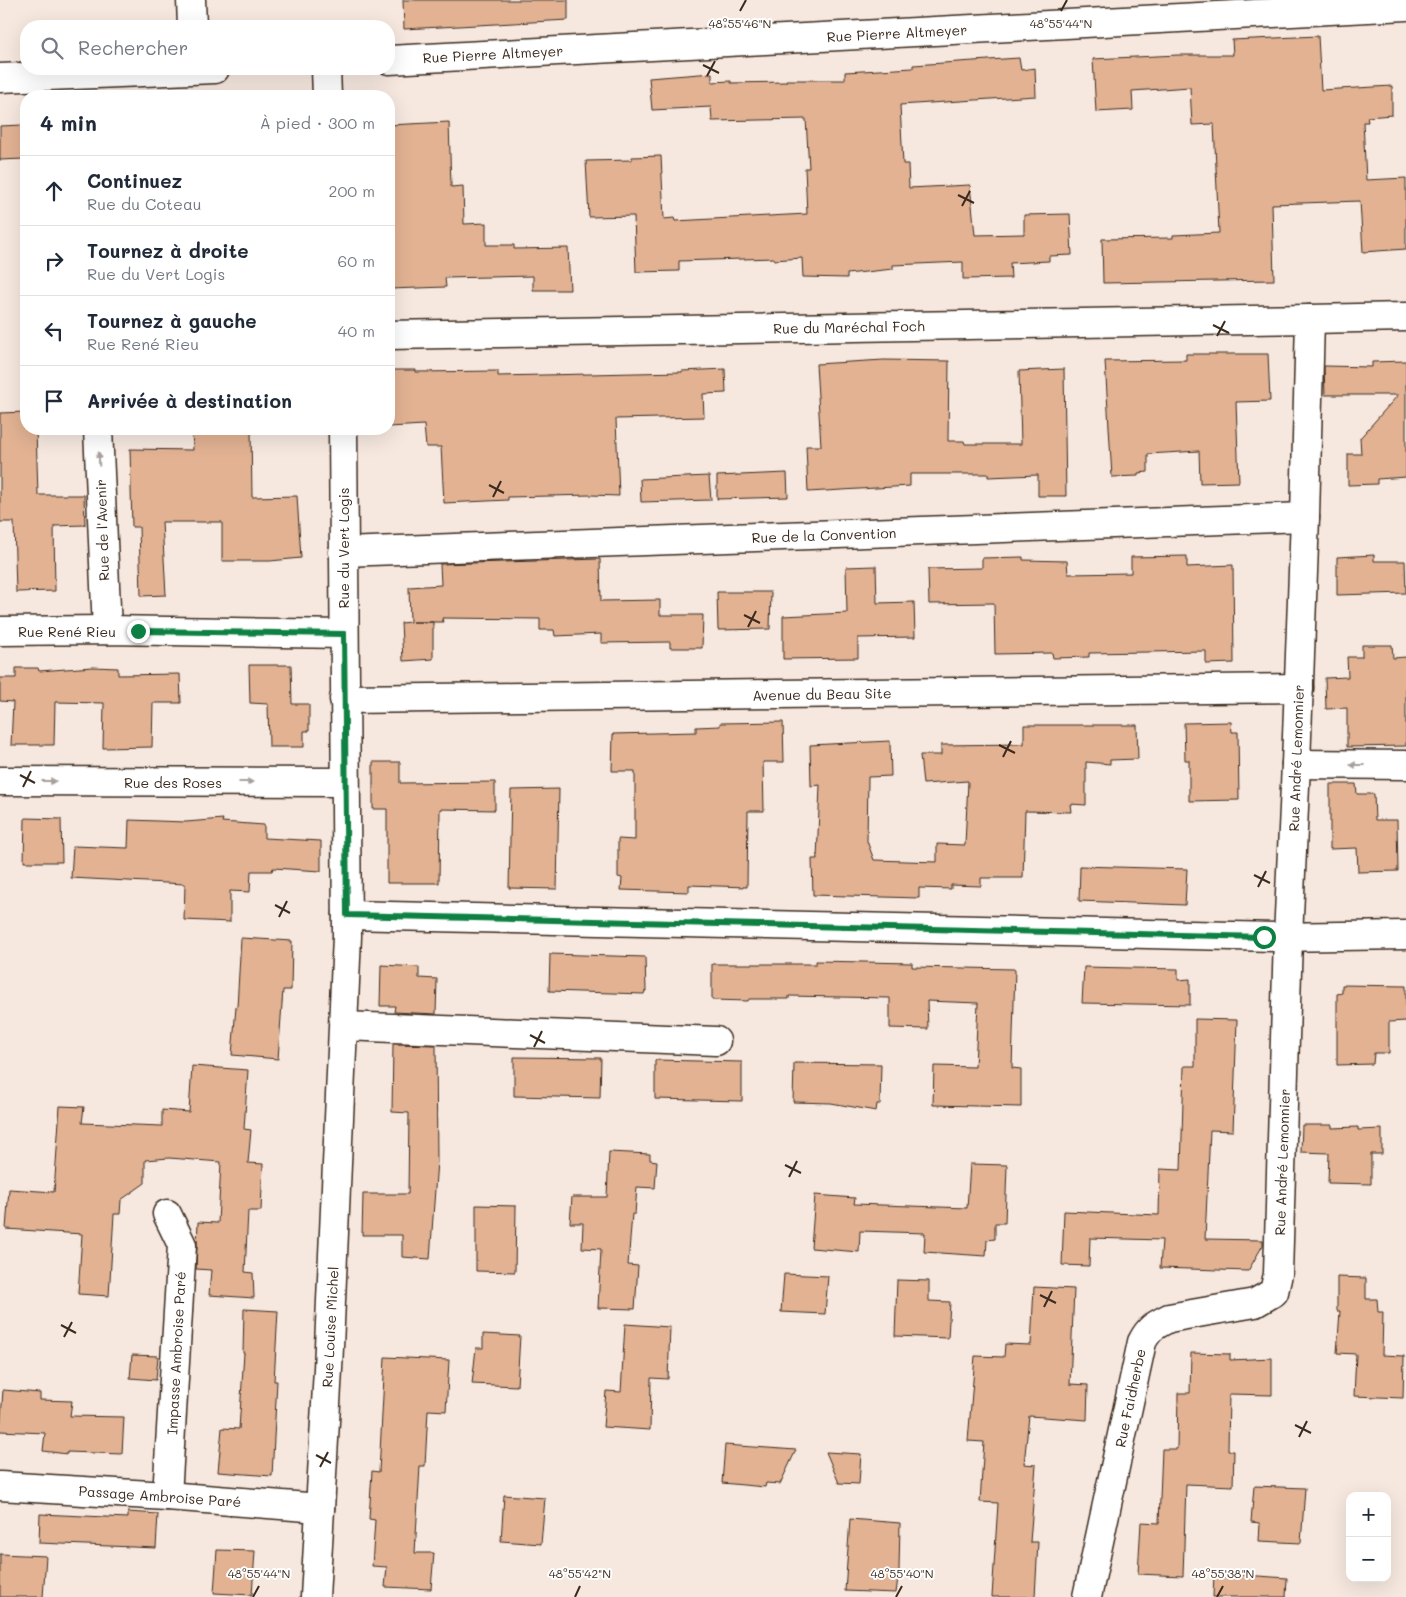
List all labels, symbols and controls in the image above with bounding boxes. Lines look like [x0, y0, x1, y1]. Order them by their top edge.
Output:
text: 48°55'46"N [709, 15, 771, 31]
text: 48°55'44"N [1030, 15, 1092, 31]
search box [20, 20, 395, 75]
street label: Rue Pierre Altmeyer [826, 20, 968, 46]
icon: search [38, 34, 66, 62]
text: Rechercher [78, 35, 188, 60]
street label: Rue Pierre Altmeyer [422, 41, 564, 67]
text: 4 min [40, 109, 97, 136]
text: À pied · 300 m [260, 112, 375, 133]
text: Continuez [87, 168, 182, 193]
icon: ahead [40, 177, 68, 205]
text: 200 m [328, 180, 375, 201]
text: Rue du Coteau [87, 193, 202, 214]
text: Tournez à droite [87, 238, 249, 263]
icon: right [40, 247, 68, 275]
text: 60 m [338, 250, 375, 271]
text: Rue du Vert Logis [87, 263, 225, 284]
text: Tournez à gauche [87, 308, 256, 333]
street label: Rue du Maréchal Foch [773, 316, 925, 338]
icon: left [40, 317, 68, 345]
text: 40 m [338, 320, 375, 341]
text: Rue René Rieu [87, 333, 199, 354]
icon: arrive [40, 387, 68, 415]
text: Arrivée à destination [87, 388, 292, 413]
one-way arrow [95, 451, 103, 467]
street label: Rue de l'Avenir [91, 479, 113, 581]
street label: Rue du Vert Logis [334, 487, 353, 609]
street label: Rue de la Convention [751, 523, 897, 547]
route end [127, 620, 150, 643]
street label: Rue René Rieu [18, 622, 116, 641]
street label: Avenue du Beau Site [752, 683, 892, 705]
street label: Rue André Lemonnier [1284, 684, 1308, 832]
one-way arrow [1349, 761, 1365, 769]
street label: Rue des Roses [124, 773, 222, 792]
one-way arrow [41, 777, 57, 785]
one-way arrow [238, 778, 254, 786]
route start [1253, 926, 1276, 949]
street label: Rue André Lemonnier [1270, 1088, 1294, 1236]
street label: Rue Louise Michel [317, 1266, 343, 1388]
street label: Impasse Ambroise Paré [162, 1271, 190, 1435]
street label: Rue Faidherbe [1110, 1347, 1150, 1449]
street label: Passage Ambroise Paré [78, 1481, 242, 1511]
map controls [1346, 1492, 1391, 1582]
button: + [1346, 1492, 1391, 1537]
button: − [1346, 1537, 1391, 1582]
text: 48°55'44"N [228, 1565, 290, 1581]
text: 48°55'42"N [549, 1565, 611, 1581]
text: 48°55'40"N [870, 1565, 934, 1581]
text: 48°55'38"N [1192, 1565, 1254, 1581]

